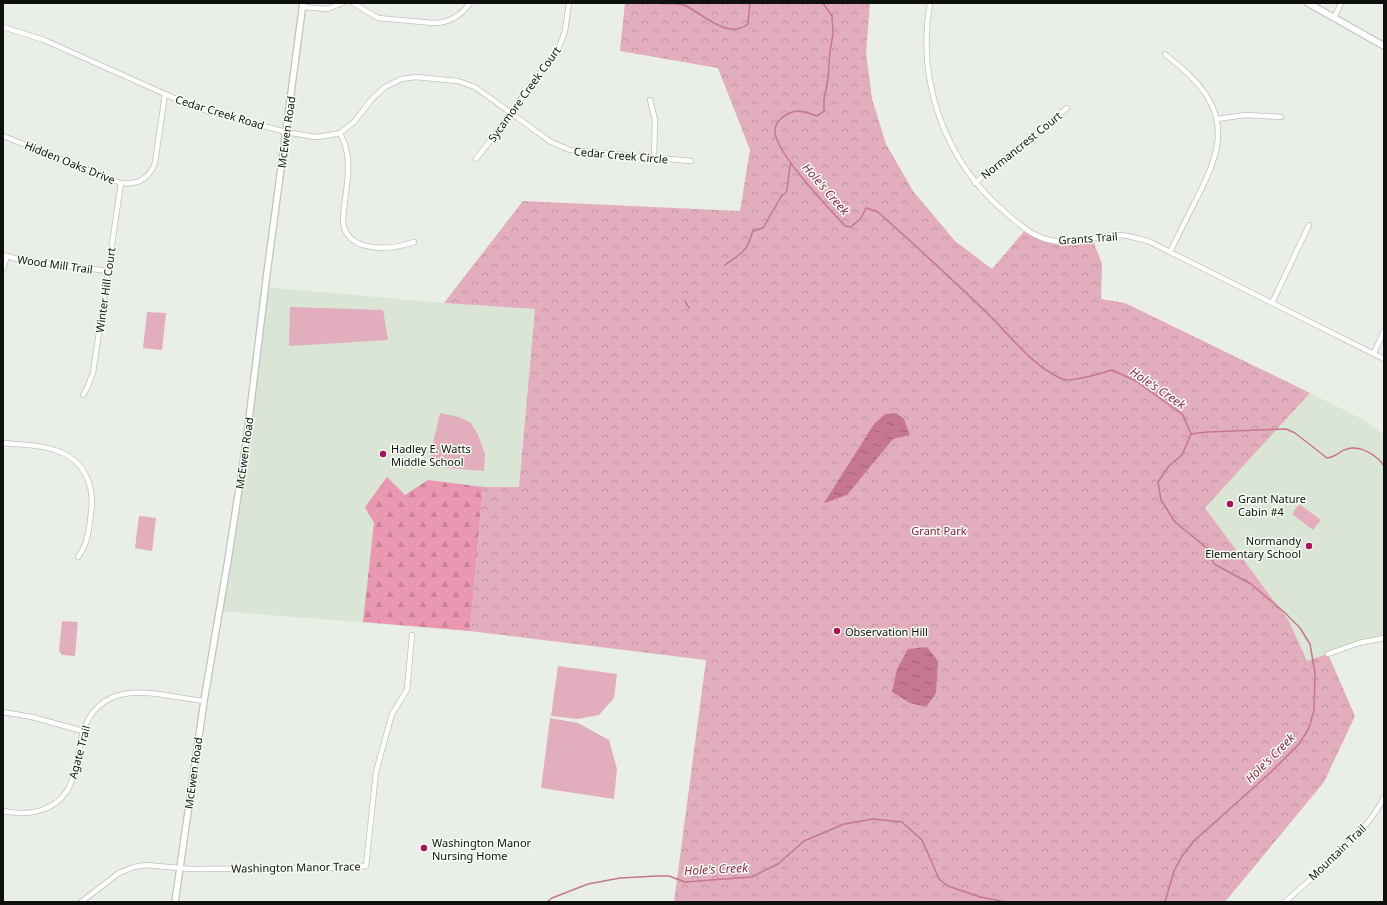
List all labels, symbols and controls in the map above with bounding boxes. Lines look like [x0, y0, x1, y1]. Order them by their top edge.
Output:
street label: Sycamore Creek Court [484, 43, 564, 145]
street label: Cedar Creek Road [174, 91, 266, 133]
street label: McEwen Road [274, 95, 298, 169]
street label: Normancrest Court [978, 108, 1064, 182]
street label: Hidden Oaks Drive [23, 137, 117, 187]
street label: Cedar Creek Circle [573, 143, 669, 167]
water label: Hole's Creek [799, 159, 854, 220]
street label: Grants Trail [1058, 228, 1118, 248]
street label: Winter Hill Court [92, 246, 118, 334]
street label: Wood Mill Trail [16, 251, 94, 277]
water label: Hole's Creek [1127, 363, 1190, 414]
street label: McEwen Road [232, 416, 256, 490]
place label: Hadley E. Watts Middle School [391, 441, 471, 469]
marker: Hadley E. Watts Middle School [378, 449, 388, 459]
place label: Grant Nature Cabin #4 [1238, 491, 1306, 519]
marker: Grant Nature Cabin #4 [1225, 499, 1235, 509]
park label: Grant Park [911, 523, 967, 538]
place label: Normandy Elementary School [1205, 533, 1301, 561]
marker: Normandy Elementary School [1304, 541, 1314, 551]
place label: Observation Hill [845, 624, 928, 639]
marker: Observation Hill [832, 626, 842, 636]
street label: Agate Trail [65, 724, 93, 780]
water label: Hole's Creek [1241, 729, 1299, 787]
street label: McEwen Road [181, 736, 205, 810]
street label: Mountain Trail [1305, 821, 1369, 883]
place label: Washington Manor Nursing Home [432, 835, 532, 863]
marker: Washington Manor Nursing Home [419, 843, 429, 853]
street label: Washington Manor Trace [231, 858, 361, 876]
water label: Hole's Creek [684, 859, 749, 879]

